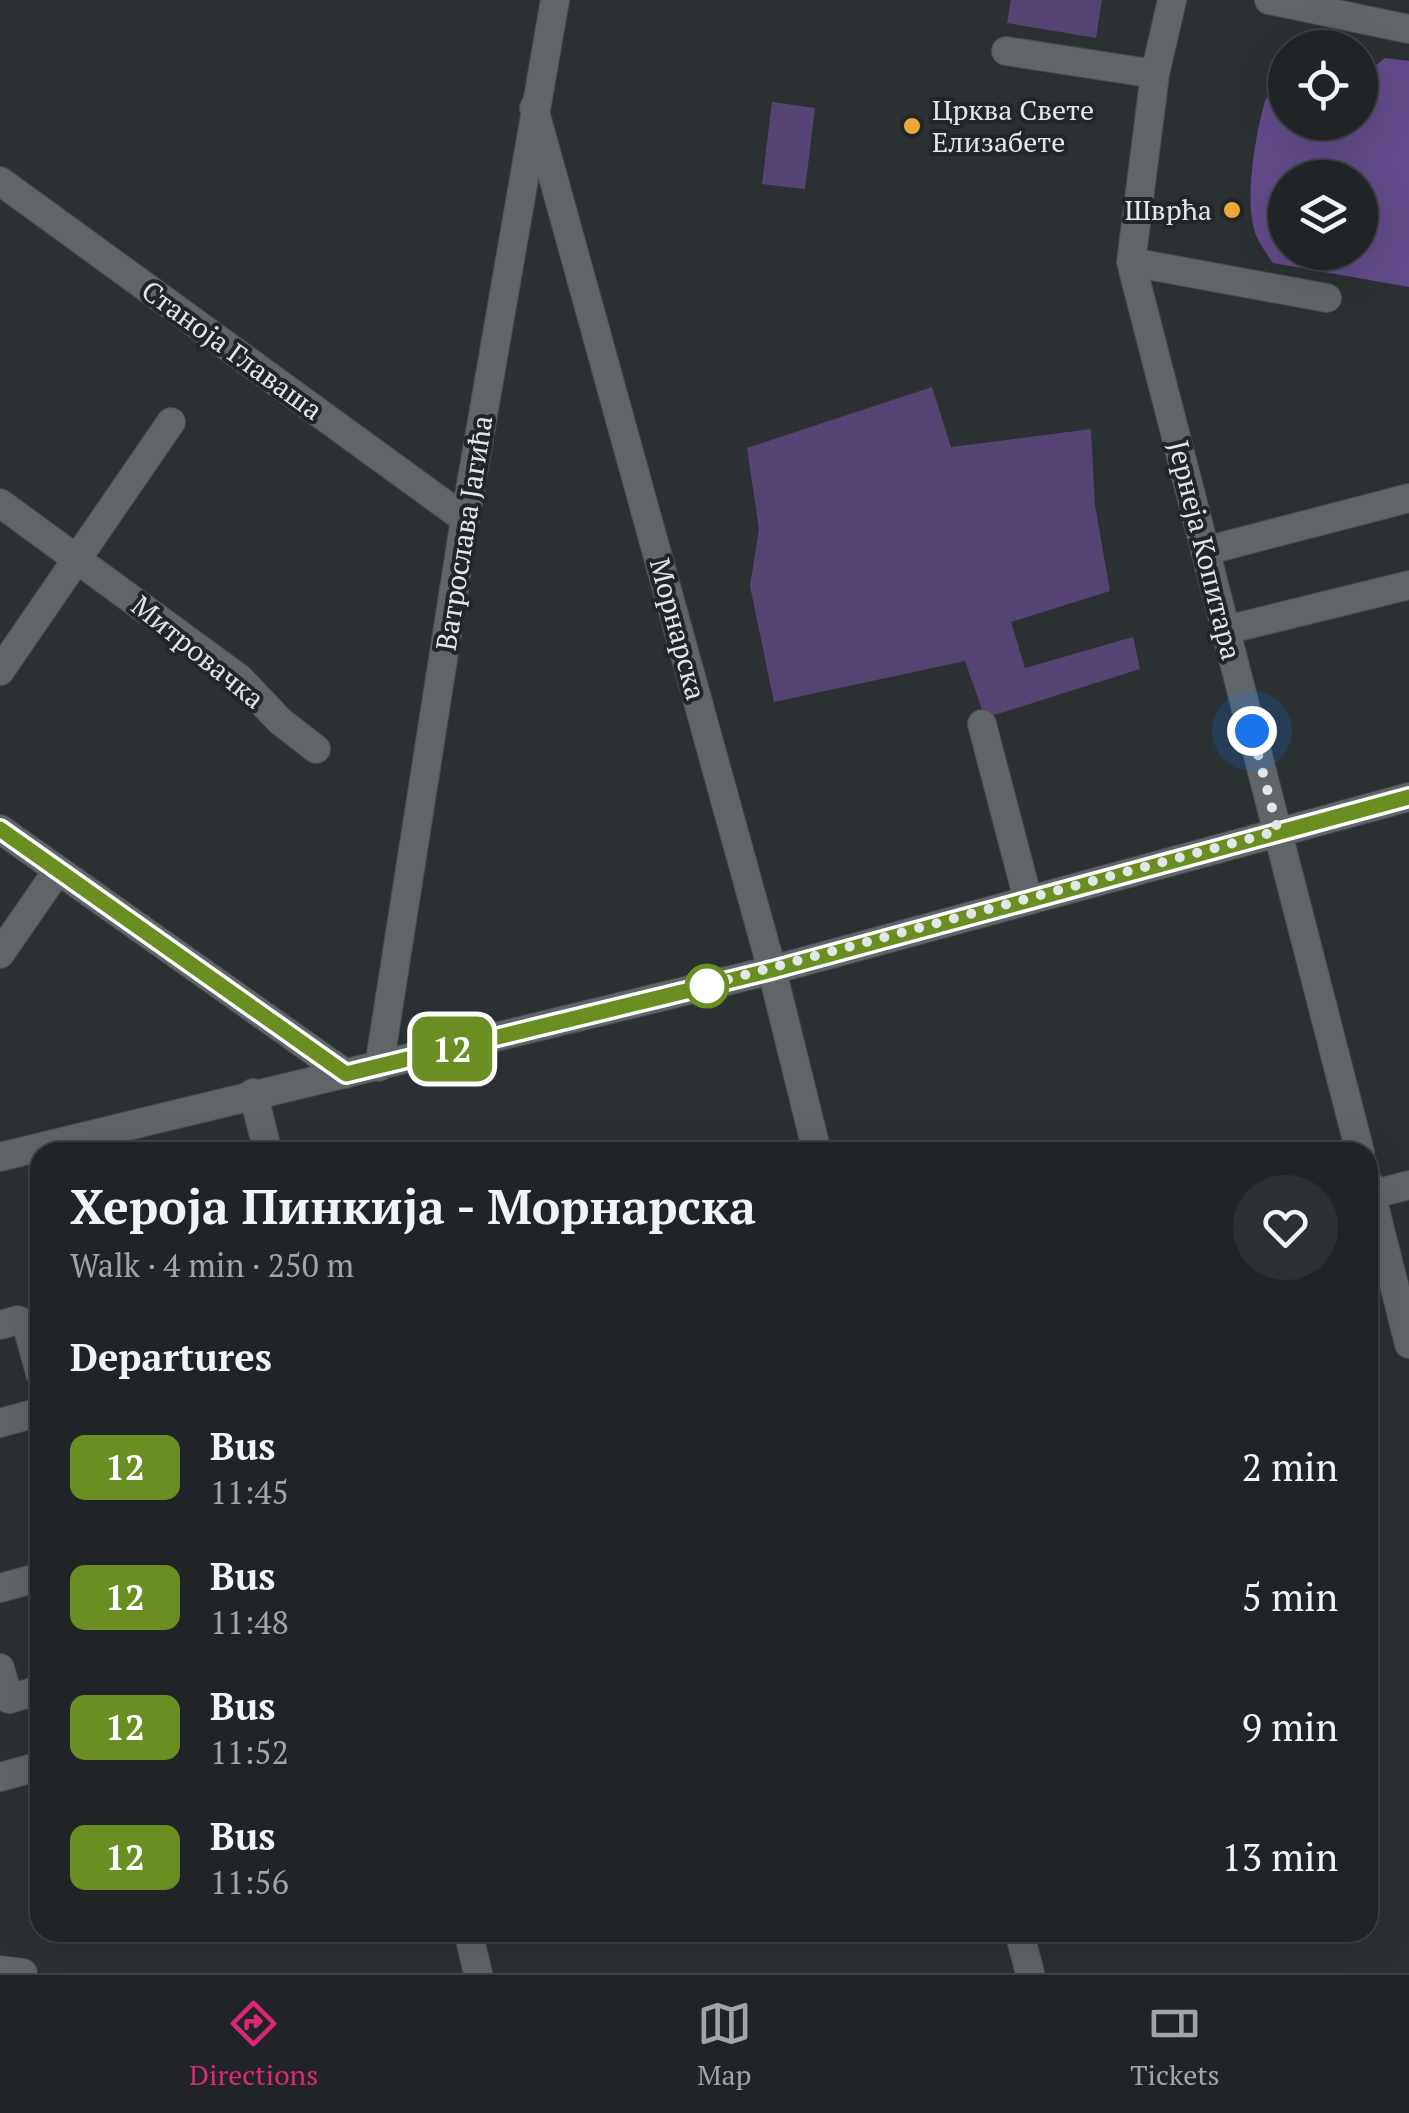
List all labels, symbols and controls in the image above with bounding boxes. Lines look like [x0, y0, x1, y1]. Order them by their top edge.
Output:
map controls [1268, 30, 1378, 270]
button: locate [1268, 30, 1378, 140]
place label: Црква Свете Елизабете [932, 91, 1094, 160]
marker: Црква Свете Елизабете [901, 115, 923, 137]
button: layers [1268, 160, 1378, 270]
place label: Шврћа [1125, 191, 1212, 228]
marker: Шврћа [1221, 199, 1243, 221]
street label: Станоја Главаша [134, 271, 330, 428]
street label: Ватрослава Јагића [427, 413, 500, 653]
street label: Јернеја Копитара [1160, 436, 1251, 663]
street label: Морнарска [642, 554, 715, 704]
street label: Митровачка [124, 587, 272, 716]
your location [1227, 706, 1277, 756]
unlabelled marker [686, 965, 728, 1007]
line badge: 12 [407, 1016, 497, 1082]
text: 12 [432, 1026, 472, 1072]
text: Хероја Пинкија - Морнарска [70, 1174, 756, 1238]
button: heart [1233, 1175, 1338, 1280]
text: Walk · 4 min · 250 m [70, 1244, 354, 1286]
text: Departures [70, 1332, 272, 1382]
text: Bus [210, 1421, 275, 1471]
text: 2 min [1242, 1442, 1338, 1492]
text: 12 [105, 1444, 145, 1490]
text: 11:45 [210, 1471, 289, 1513]
text: Bus [210, 1551, 275, 1601]
text: 5 min [1242, 1572, 1338, 1622]
text: 12 [105, 1574, 145, 1620]
text: 11:48 [210, 1601, 289, 1643]
text: Bus [210, 1681, 275, 1731]
text: 9 min [1242, 1702, 1338, 1752]
text: 12 [105, 1704, 145, 1750]
text: 11:52 [210, 1731, 289, 1773]
text: Bus [210, 1811, 275, 1861]
text: 13 min [1221, 1832, 1338, 1882]
text: 12 [105, 1834, 145, 1880]
text: 11:56 [210, 1861, 289, 1903]
tab: Directions [189, 1996, 318, 2093]
tab: Map [697, 1996, 752, 2093]
tab: Tickets [1130, 1996, 1220, 2093]

